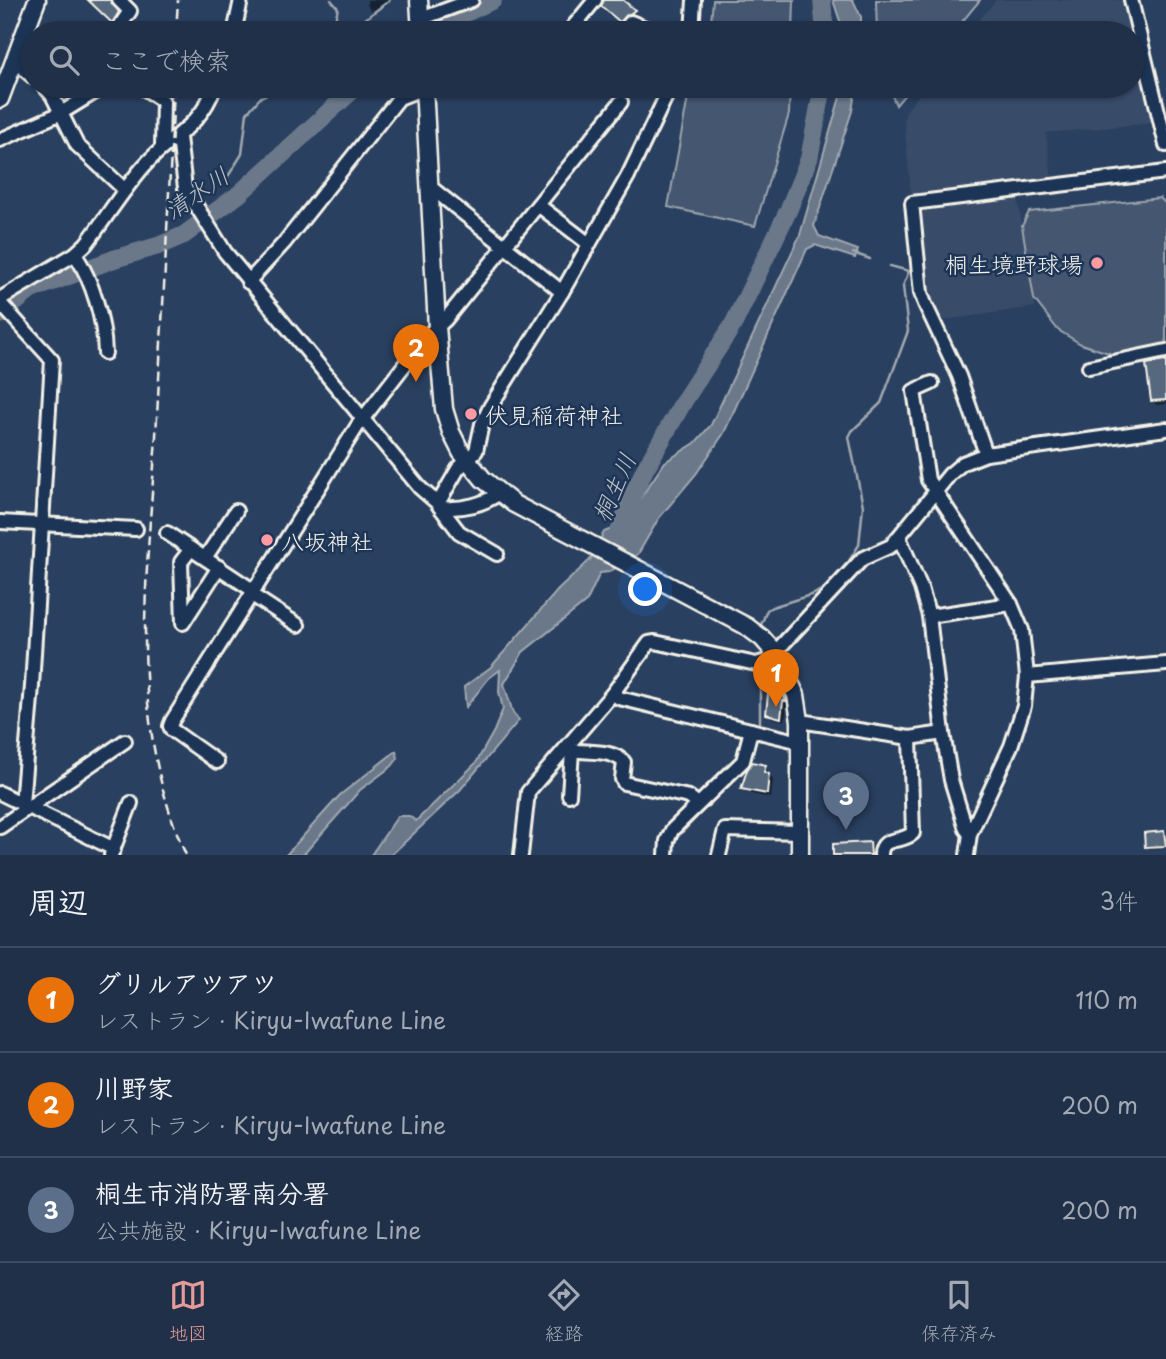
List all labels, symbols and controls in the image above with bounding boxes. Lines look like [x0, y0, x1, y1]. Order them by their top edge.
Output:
search box [21, 21, 1145, 98]
text: ここで検索 [101, 40, 231, 79]
icon: search [45, 41, 83, 79]
water label: 清水川 [156, 157, 236, 227]
place label: 桐生境野球場 [945, 246, 1083, 281]
marker: 桐生境野球場 [1089, 255, 1105, 271]
pin: 2 [393, 324, 439, 382]
place label: 伏見稲荷神社 [485, 397, 623, 432]
marker: 伏見稲荷神社 [463, 406, 479, 422]
water label: 桐生川 [582, 447, 644, 527]
place label: 八坂神社 [281, 523, 373, 558]
marker: 八坂神社 [259, 532, 275, 548]
your location [628, 572, 662, 606]
pin: 1 [753, 649, 799, 707]
pin: 3 [823, 772, 869, 830]
text: 周辺 [28, 878, 88, 923]
text: 3件 [1100, 883, 1138, 918]
text: グリルアツアツ [95, 963, 277, 1002]
text: 1 [46, 982, 57, 1017]
text: 110 m [1076, 982, 1138, 1017]
text: レストラン · Kiryu-Iwafune Line [95, 1002, 446, 1037]
text: 川野家 [95, 1068, 173, 1107]
text: 2 [43, 1087, 59, 1122]
text: 200 m [1061, 1087, 1138, 1122]
text: レストラン · Kiryu-Iwafune Line [95, 1107, 446, 1142]
text: 桐生市消防署南分署 [95, 1173, 329, 1212]
text: 3 [43, 1192, 59, 1227]
text: 200 m [1061, 1192, 1138, 1227]
text: 公共施設 · Kiryu-Iwafune Line [95, 1212, 421, 1247]
tab: 地図 [169, 1276, 207, 1346]
tab: 経路 [545, 1276, 583, 1346]
tab: 保存済み [921, 1276, 997, 1346]

